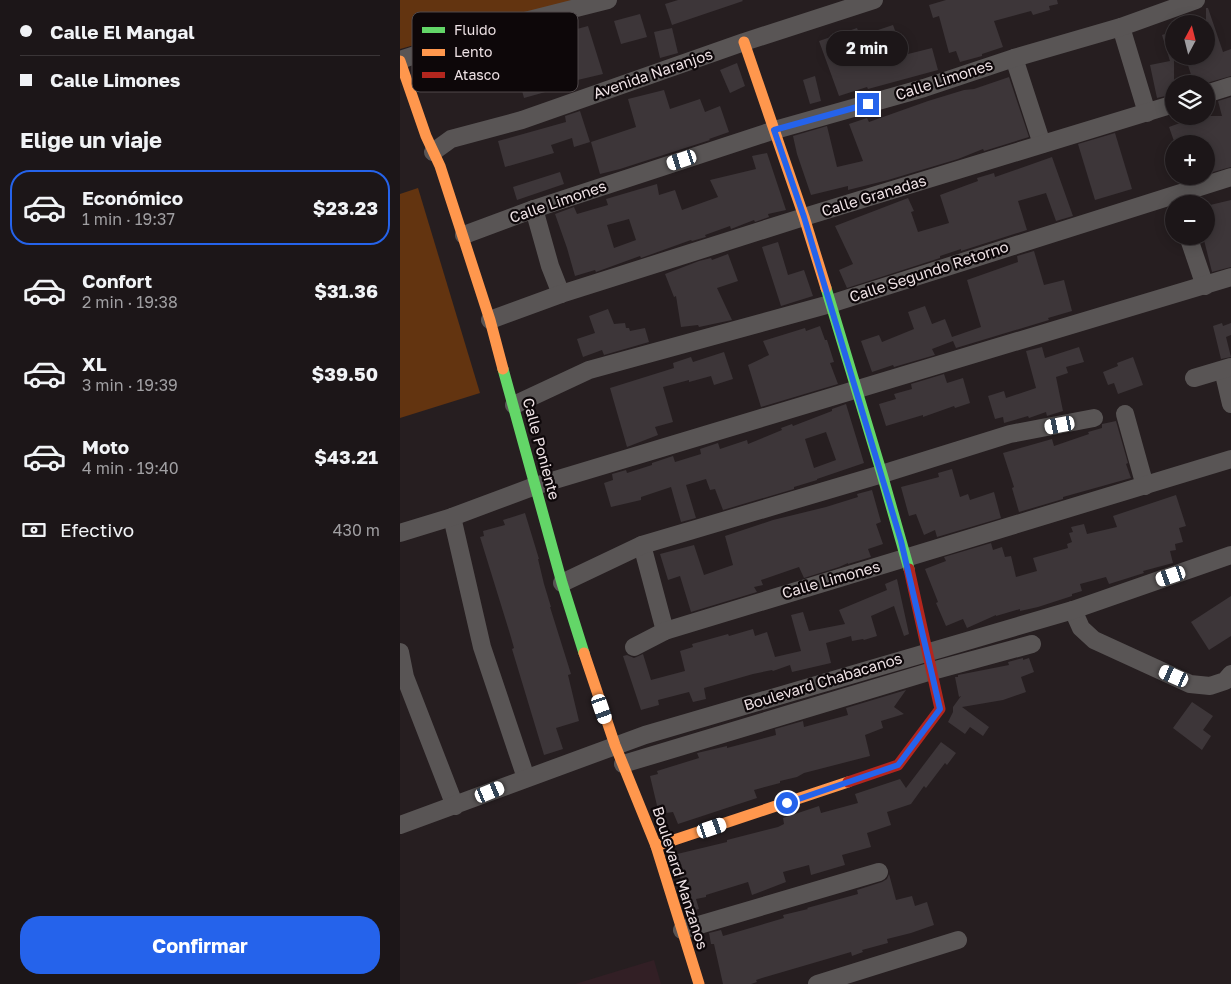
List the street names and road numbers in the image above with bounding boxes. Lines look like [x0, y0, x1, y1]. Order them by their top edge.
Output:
street label: Avenida Naranjos [591, 44, 715, 102]
street label: Calle Limones [893, 55, 995, 103]
street label: Calle Granadas [819, 171, 928, 220]
street label: Calle Limones [507, 176, 609, 226]
street label: Calle Segundo Retorno [847, 237, 1011, 305]
street label: Calle Poniente [520, 396, 564, 502]
street label: Calle Limones [780, 556, 882, 602]
street label: Boulevard Chabacanos [741, 648, 904, 714]
street label: Boulevard Manzanos [649, 804, 713, 951]

